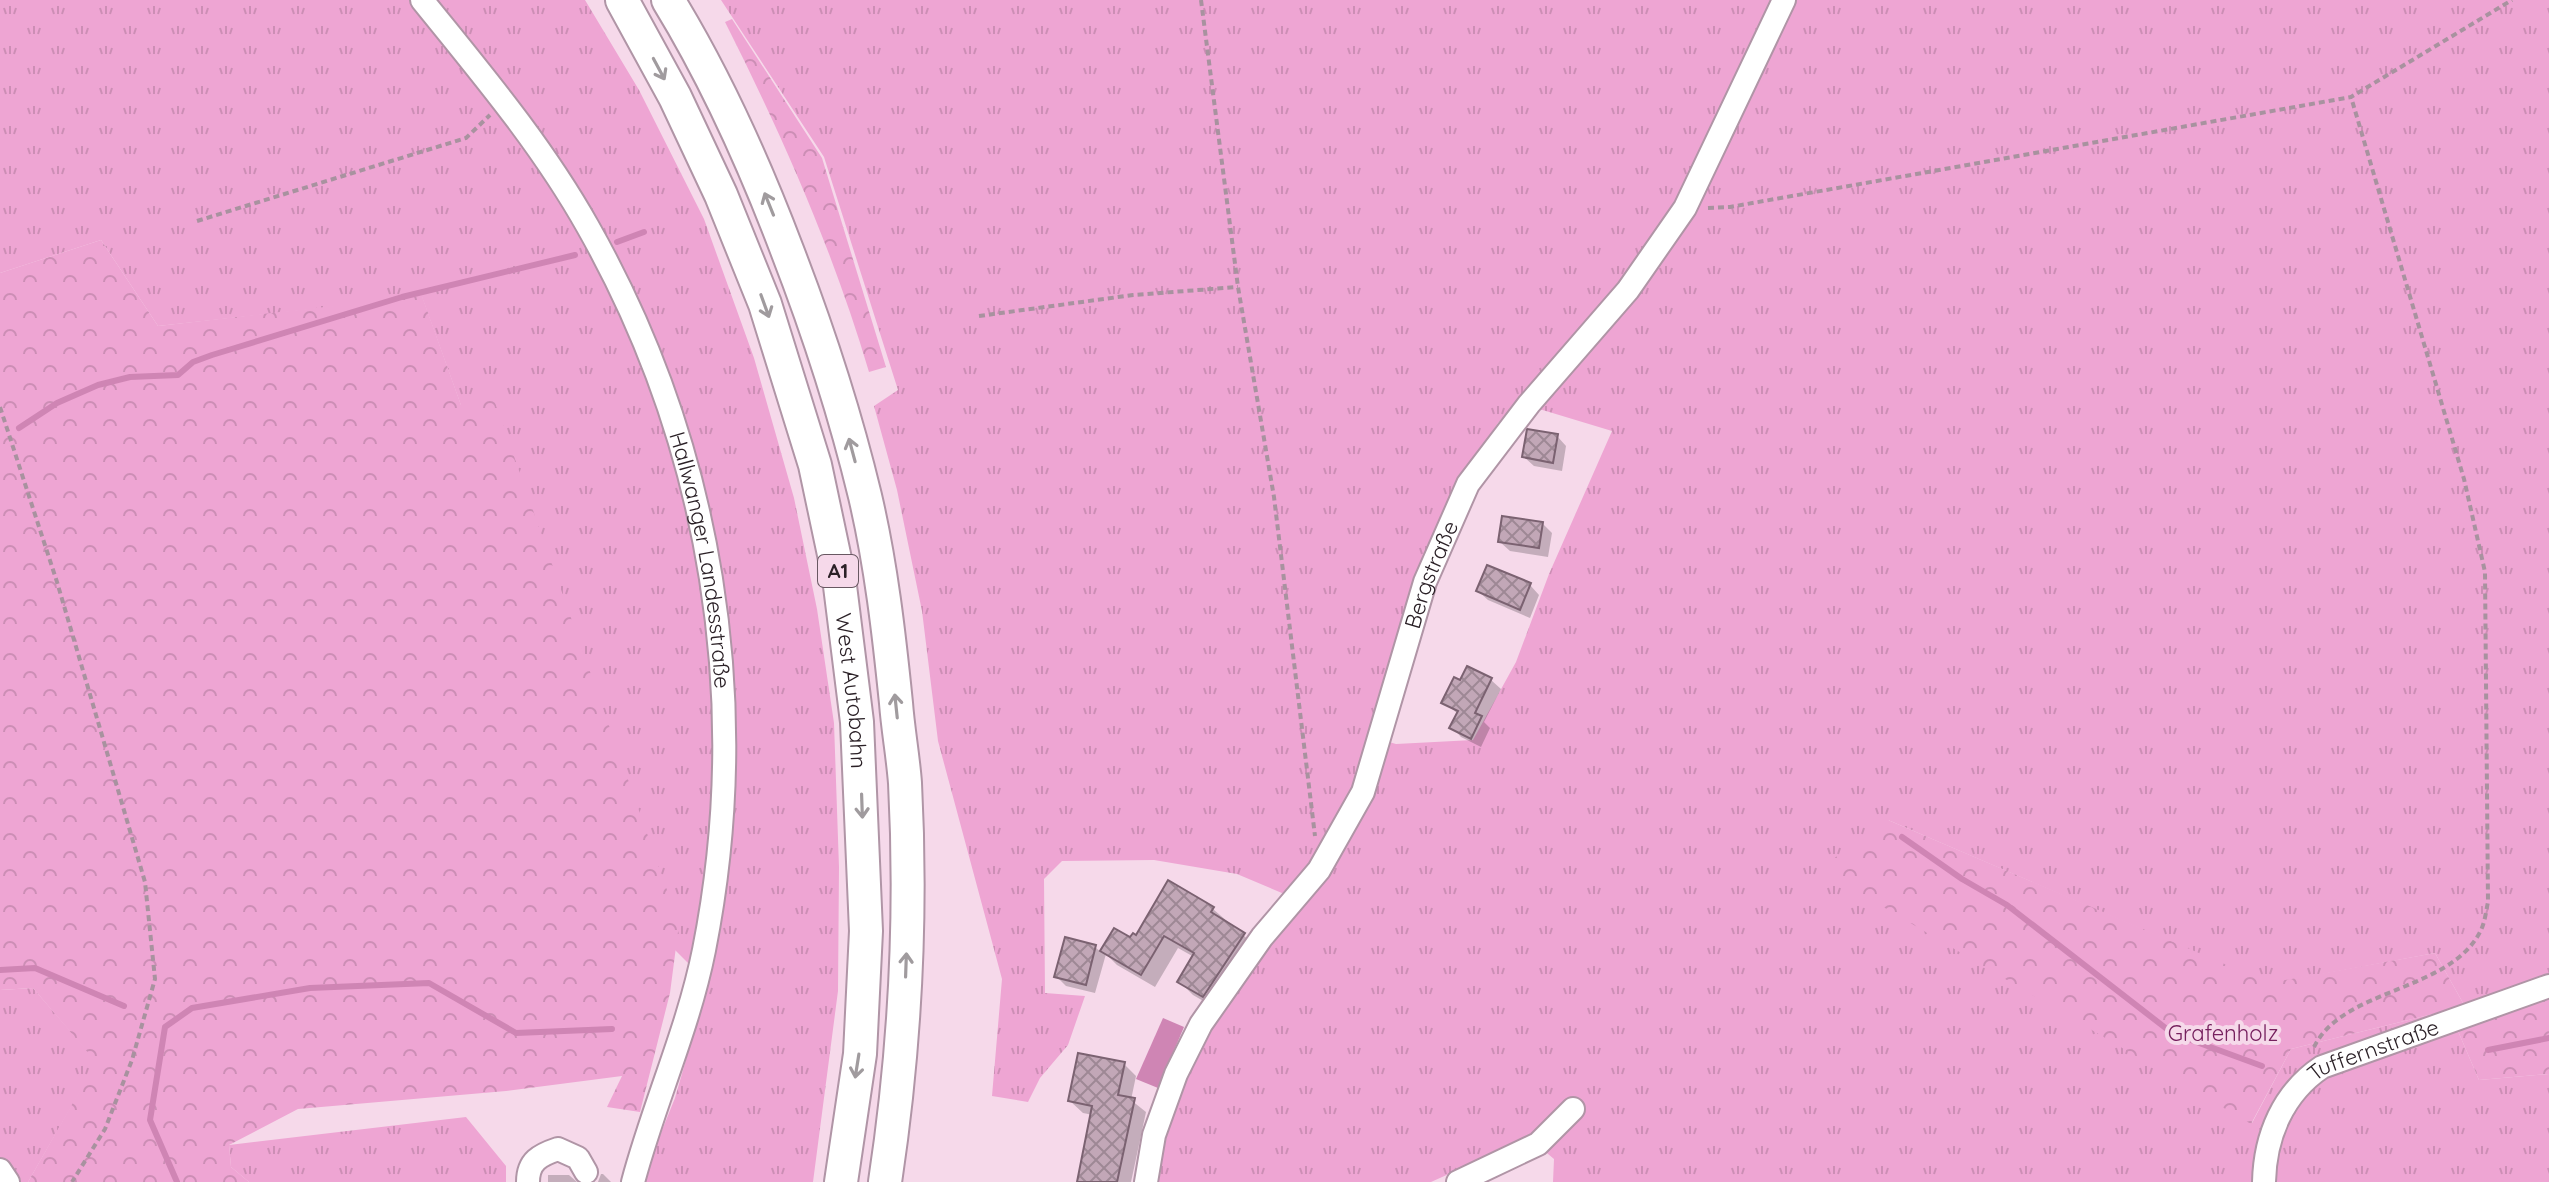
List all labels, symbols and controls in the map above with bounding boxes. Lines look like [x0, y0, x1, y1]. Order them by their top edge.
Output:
one-way arrow [652, 56, 668, 80]
one-way arrow [761, 192, 775, 217]
one-way arrow [759, 293, 773, 318]
street label: Hallwanger Landesstraße [663, 428, 737, 689]
one-way arrow [844, 438, 859, 464]
street label: Bergstraße [1398, 516, 1464, 632]
road number: A1 [818, 555, 858, 587]
street label: West Autobahn [829, 611, 873, 769]
one-way arrow [889, 693, 904, 720]
one-way arrow [855, 792, 870, 819]
one-way arrow [898, 952, 913, 979]
street label: Tuffernstraße [2301, 1013, 2442, 1087]
park label: Grafenholz [2168, 1019, 2278, 1047]
one-way arrow [849, 1053, 864, 1078]

